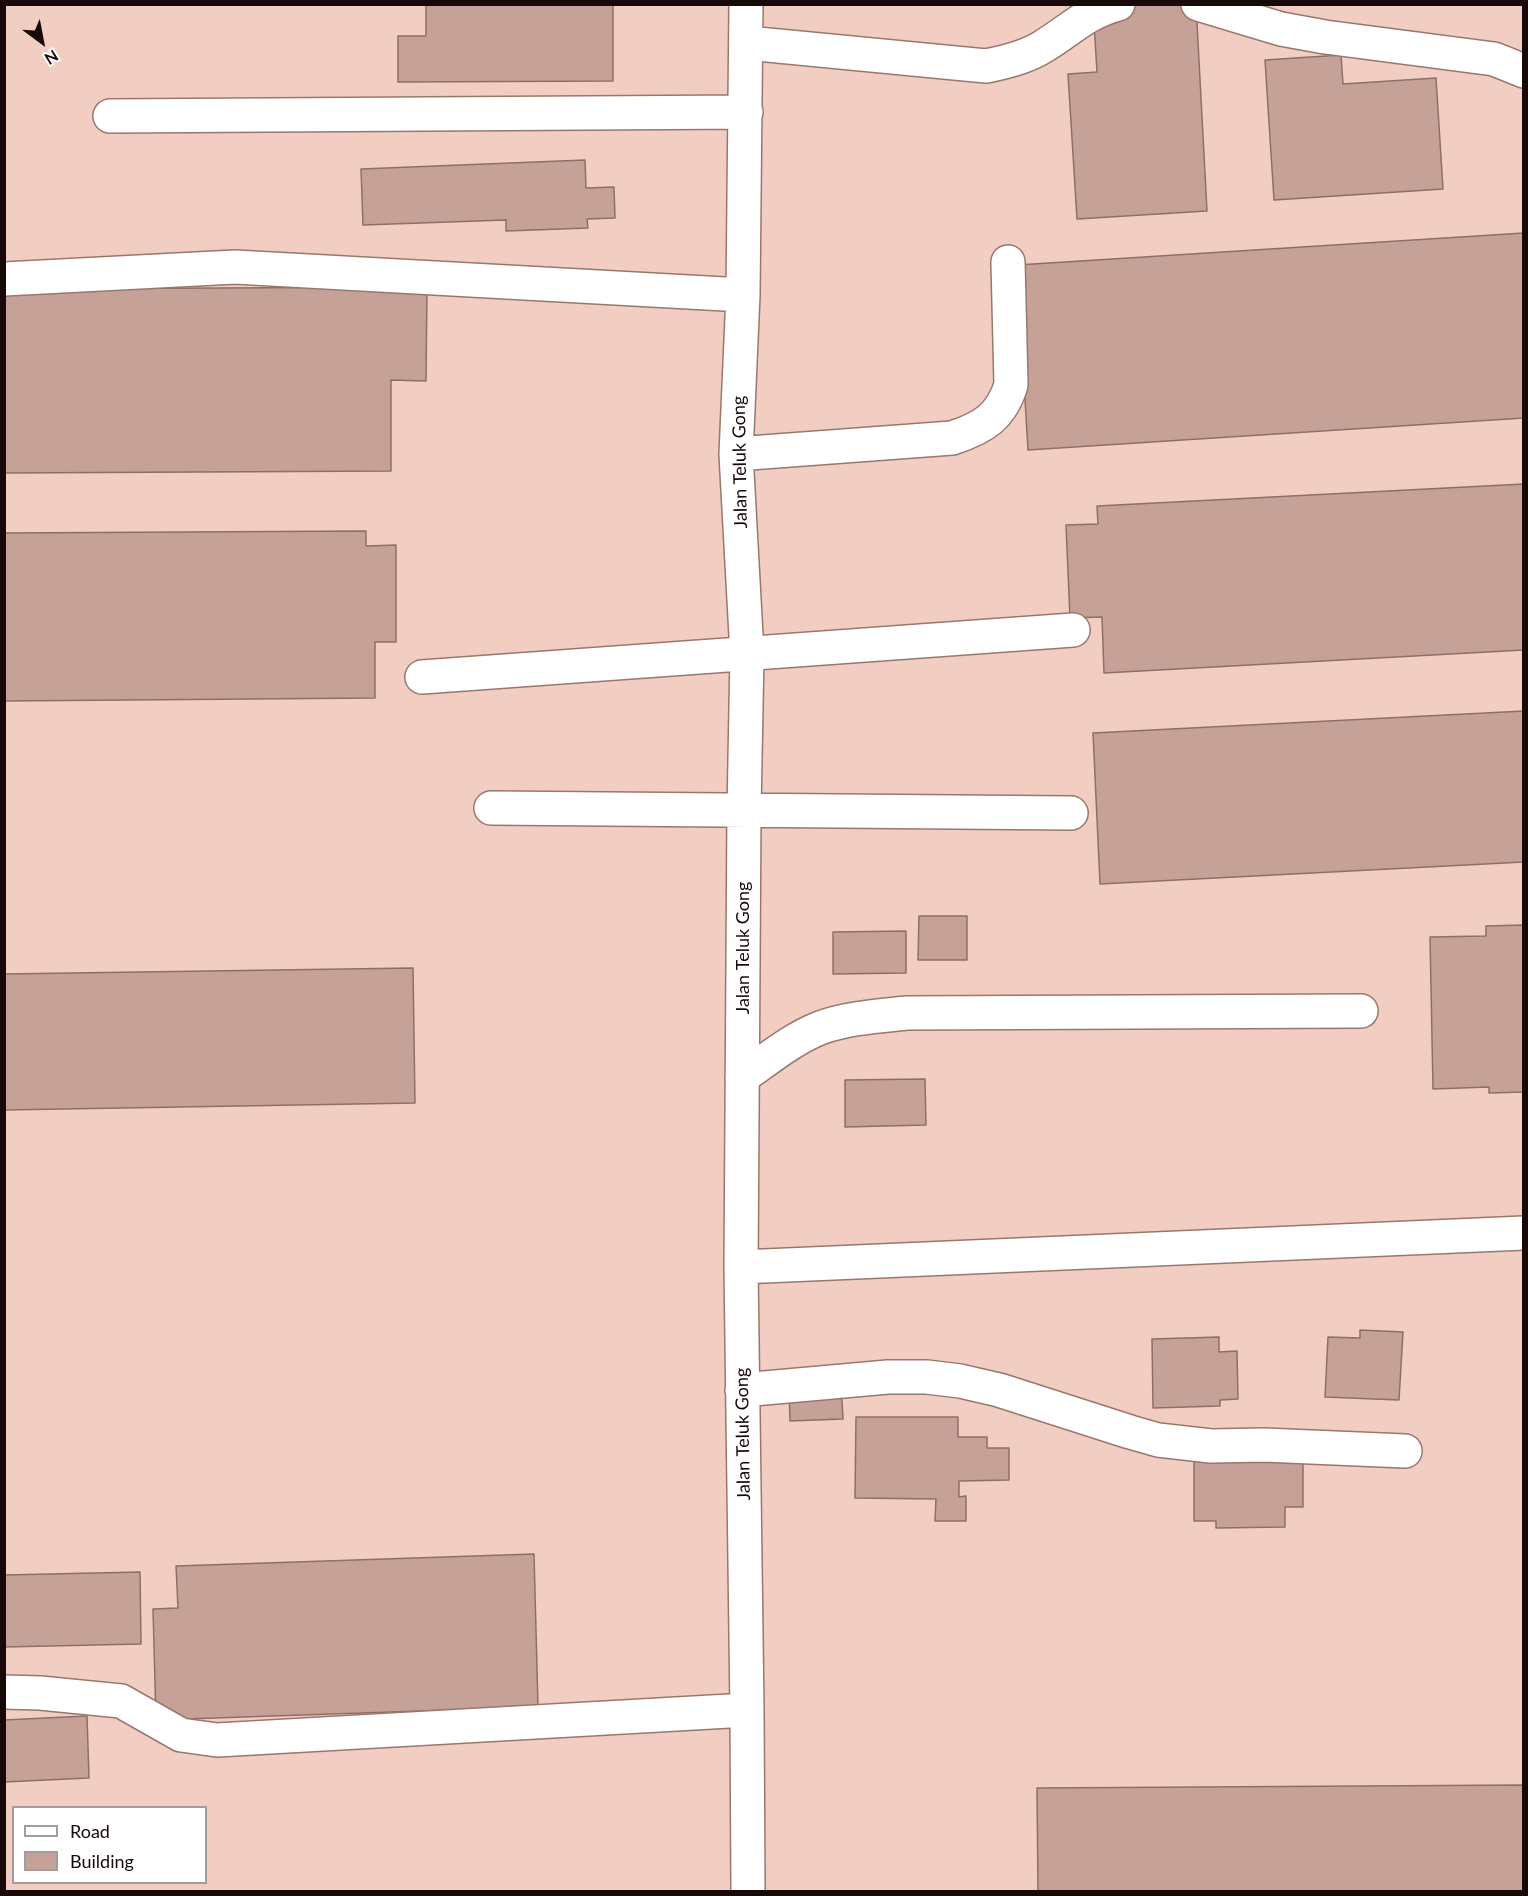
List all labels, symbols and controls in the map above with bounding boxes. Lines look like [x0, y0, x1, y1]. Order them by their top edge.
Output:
north arrow [12, 12, 72, 72]
text: N [42, 46, 62, 69]
street label: Jalan Teluk Gong [728, 395, 752, 529]
street label: Jalan Teluk Gong [732, 882, 754, 1014]
street label: Jalan Teluk Gong [731, 1367, 755, 1501]
legend [12, 1806, 207, 1884]
text: Road [70, 1820, 110, 1842]
text: Building [70, 1850, 134, 1872]

